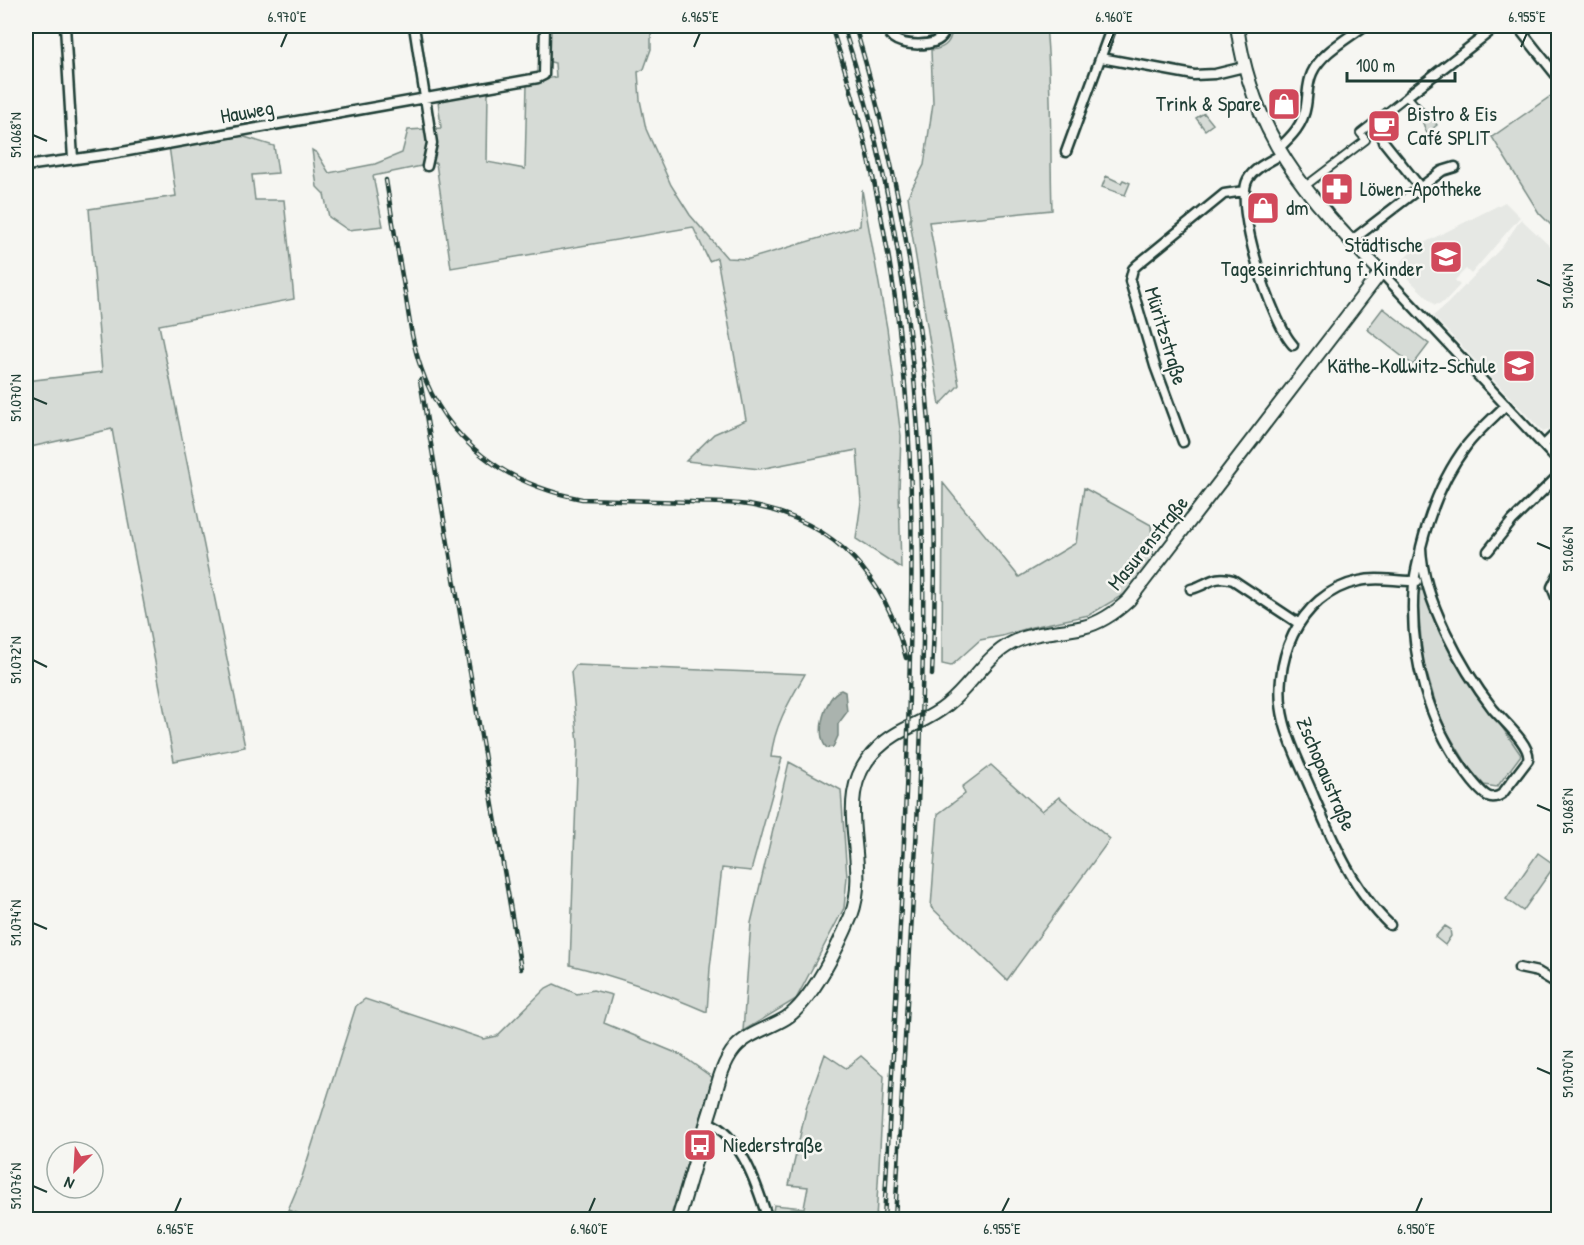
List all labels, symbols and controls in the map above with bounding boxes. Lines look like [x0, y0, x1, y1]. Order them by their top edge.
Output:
text: 6.970°E [268, 6, 307, 27]
text: 6.965°E [681, 6, 719, 27]
text: 6.960°E [1095, 6, 1133, 27]
text: 6.955°E [1508, 6, 1546, 27]
scale bar [1347, 45, 1455, 83]
text: 100 m [1356, 53, 1395, 78]
shop icon: Trink & Spare [1266, 86, 1302, 122]
place label: Trink & Spare [1156, 89, 1261, 118]
street label: Hauweg [218, 93, 276, 130]
place label: Bistro & Eis Café SPLIT [1407, 99, 1497, 152]
cafe icon: Bistro & Eis Café SPLIT [1366, 108, 1402, 144]
text: 51.068°N [5, 112, 26, 158]
pharmacy icon: Löwen-Apotheke [1319, 171, 1355, 207]
place label: Löwen-Apotheke [1360, 174, 1482, 203]
shop icon: dm [1245, 190, 1281, 226]
place label: dm [1286, 193, 1308, 222]
place label: Städtische Tageseinrichtung f. Kinder [1221, 230, 1423, 283]
school or university icon: Städtische Tageseinrichtung f. Kinder [1428, 239, 1464, 275]
text: 51.064°N [1557, 264, 1578, 308]
street label: Müritzstraße [1138, 283, 1195, 388]
school or university icon: Käthe-Kollwitz-Schule [1501, 348, 1537, 384]
place label: Käthe-Kollwitz-Schule [1327, 351, 1496, 380]
text: 51.070°N [5, 374, 26, 422]
street label: Masurenstraße [1100, 489, 1195, 596]
text: 51.066°N [1557, 526, 1578, 572]
text: 51.072°N [5, 636, 26, 684]
street label: Zschopaustraße [1289, 712, 1363, 835]
text: 51.068°N [1557, 788, 1578, 834]
text: 51.074°N [5, 900, 26, 946]
text: 51.070°N [1557, 1050, 1578, 1098]
bus stop icon: Niederstraße [682, 1127, 718, 1163]
place label: Niederstraße [723, 1130, 823, 1159]
north arrow [45, 1140, 105, 1200]
text: 51.076°N [5, 1163, 26, 1209]
text: N [60, 1172, 77, 1195]
text: 6.965°E [156, 1218, 194, 1239]
text: 6.960°E [570, 1218, 608, 1239]
text: 6.955°E [983, 1218, 1021, 1239]
text: 6.950°E [1397, 1218, 1435, 1239]

